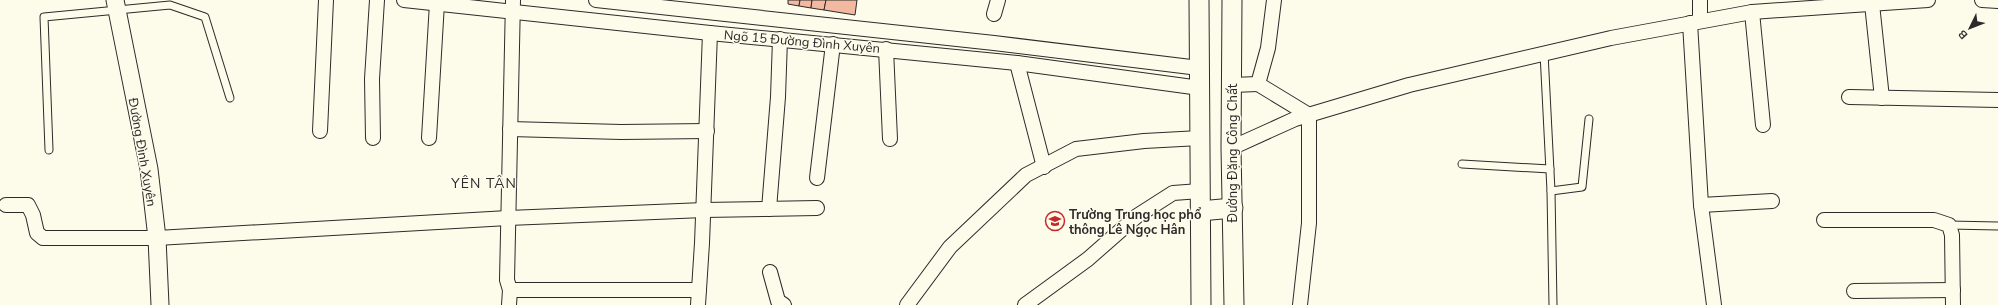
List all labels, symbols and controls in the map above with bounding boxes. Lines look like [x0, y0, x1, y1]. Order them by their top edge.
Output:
north arrow [1950, 8, 1990, 48]
street label: Ngõ 15 Đường Đình Xuyên [723, 26, 881, 58]
text: B [1955, 27, 1971, 42]
street label: Đường Đặng Công Chất [1224, 83, 1242, 223]
street label: Đường Đình Xuyên [123, 96, 160, 208]
district label: YÊN TÂN [450, 174, 517, 193]
place label: Trường Trung học phổ thông Lê Ngọc Hân [1069, 206, 1201, 239]
school or university icon: Trường Trung học phổ thông Lê Ngọc Hân [1044, 210, 1066, 232]

